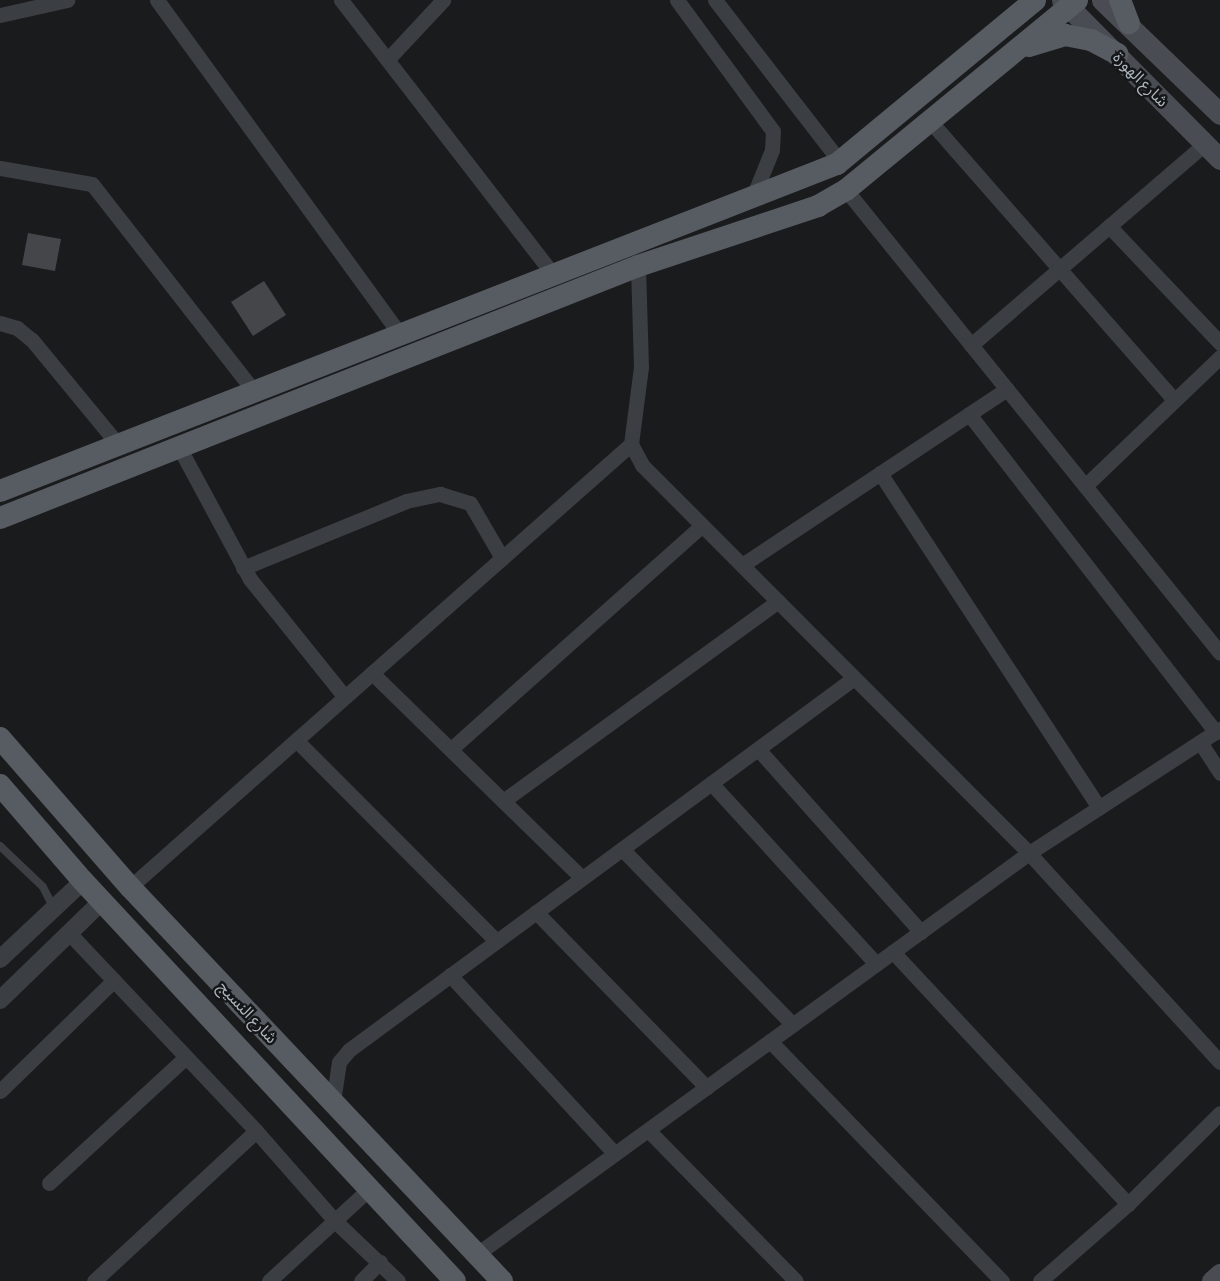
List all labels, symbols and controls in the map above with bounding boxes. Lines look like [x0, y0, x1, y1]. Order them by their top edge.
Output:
street label: شارع الهورة [1109, 47, 1173, 111]
street label: شارع النسيج [214, 977, 282, 1047]

